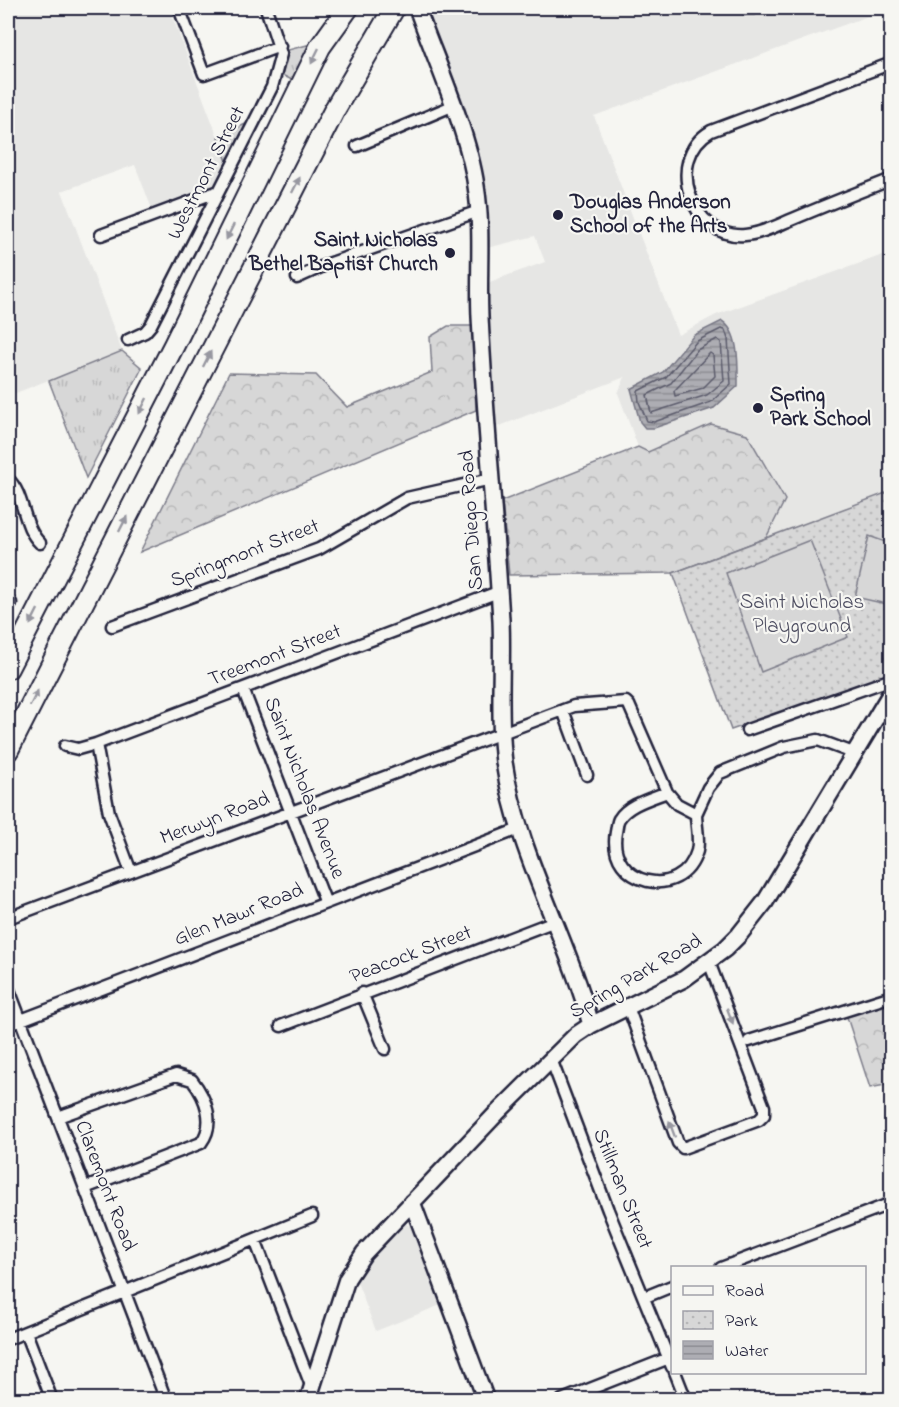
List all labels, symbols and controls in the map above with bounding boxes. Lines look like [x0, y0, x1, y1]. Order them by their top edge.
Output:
one-way arrow [311, 48, 320, 65]
street label: Westmont Street [160, 101, 254, 245]
one-way arrow [291, 177, 301, 194]
place label: Douglas Anderson School of the Arts [569, 188, 731, 242]
marker: Douglas Anderson School of the Arts [551, 208, 565, 222]
one-way arrow [225, 223, 234, 240]
place label: Saint Nicholas Bethel Baptist Church [248, 226, 438, 280]
marker: Saint Nicholas Bethel Baptist Church [443, 246, 457, 260]
one-way arrow [202, 350, 212, 367]
place label: Spring Park School [770, 381, 871, 435]
one-way arrow [138, 398, 148, 415]
marker: Spring Park School [751, 401, 765, 415]
street label: San Diego Road [452, 449, 494, 591]
street label: Springmont Street [166, 512, 325, 598]
one-way arrow [117, 515, 127, 533]
park label: Saint Nicholas Playground [740, 588, 864, 644]
one-way arrow [29, 608, 39, 625]
street label: Treemont Street [204, 617, 346, 695]
one-way arrow [29, 689, 39, 706]
street label: Saint Nicholas Avenue [256, 693, 353, 884]
street label: Merwyn Road [156, 784, 275, 856]
street label: Glen Mawr Road [170, 875, 308, 955]
street label: Peacock Street [346, 918, 476, 992]
street label: Spring Park Road [564, 927, 709, 1029]
one-way arrow [726, 1007, 735, 1025]
street label: Claremont Road [66, 1116, 144, 1256]
one-way arrow [667, 1120, 677, 1138]
street label: Stillman Street [584, 1124, 660, 1254]
legend [671, 1266, 866, 1374]
text: Road [725, 1279, 764, 1305]
text: Park [725, 1309, 758, 1335]
text: Water [725, 1339, 769, 1365]

